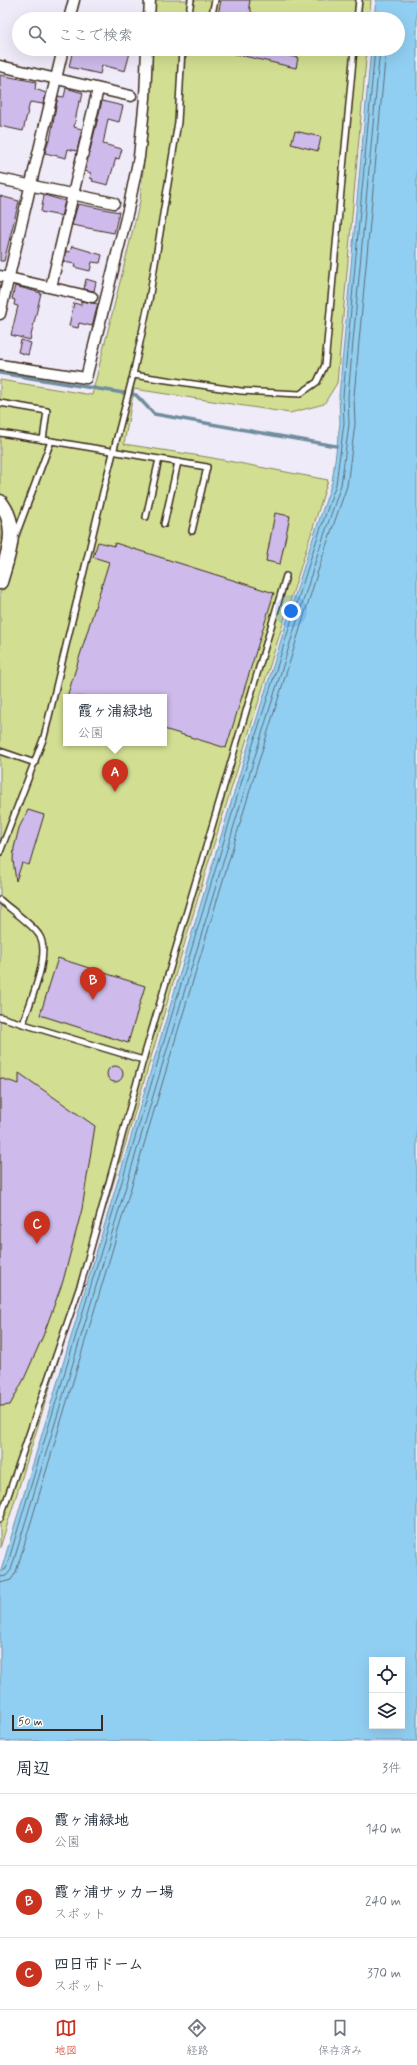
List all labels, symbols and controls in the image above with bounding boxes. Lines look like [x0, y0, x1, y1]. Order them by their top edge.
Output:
search box [12, 12, 405, 56]
icon: search [26, 23, 48, 45]
text: ここで検索 [58, 26, 133, 46]
your location [281, 601, 301, 621]
popup [63, 694, 167, 746]
text: 霞ヶ浦緑地 [77, 702, 153, 722]
text: 公園 [77, 725, 104, 742]
pin: A [102, 759, 128, 792]
pin: B [80, 967, 106, 1000]
pin: C [24, 1211, 50, 1244]
map controls [369, 1657, 405, 1729]
button: locate [369, 1657, 405, 1693]
button: layers [369, 1693, 405, 1729]
scale bar [12, 1713, 103, 1732]
text: 50 m [18, 1715, 43, 1729]
text: 周辺 [16, 1758, 50, 1780]
text: 3件 [382, 1760, 401, 1777]
text: 霞ヶ浦緑地 [54, 1811, 129, 1831]
text: A [25, 1821, 33, 1838]
text: 140 m [366, 1821, 401, 1838]
text: 公園 [54, 1834, 80, 1851]
text: 霞ヶ浦サッカー場 [54, 1883, 174, 1903]
text: B [25, 1893, 33, 1910]
text: 240 m [365, 1893, 401, 1910]
text: スポット [54, 1906, 106, 1923]
text: 四日市ドーム [54, 1955, 143, 1975]
text: C [24, 1965, 34, 1982]
text: 370 m [367, 1965, 401, 1982]
text: スポット [54, 1978, 106, 1995]
tab: 地図 [55, 2017, 77, 2058]
tab: 経路 [186, 2017, 208, 2058]
tab: 保存済み [318, 2017, 362, 2058]

